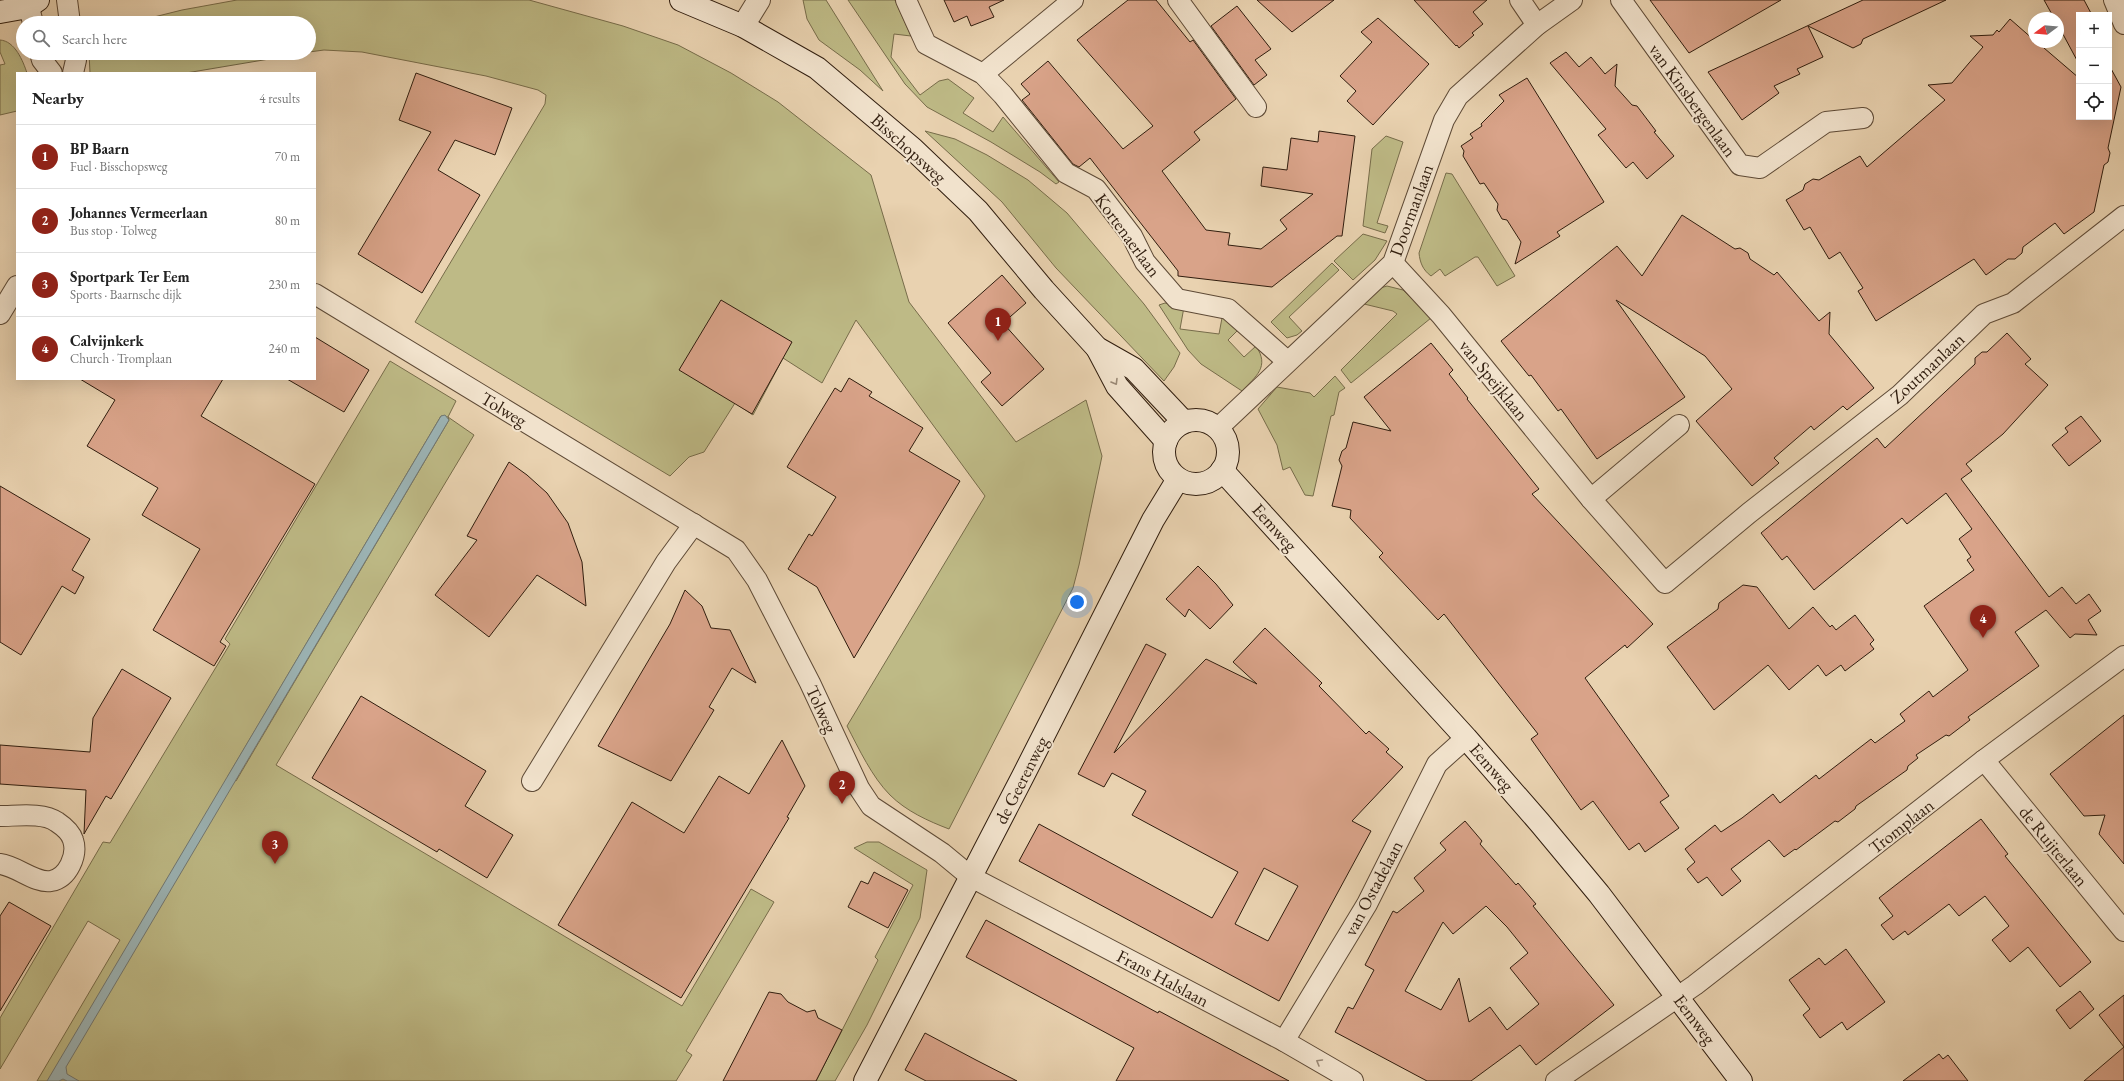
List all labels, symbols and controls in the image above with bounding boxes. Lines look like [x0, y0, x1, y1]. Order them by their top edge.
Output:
north arrow [2028, 12, 2064, 48]
map controls [2076, 12, 2112, 120]
button: + [2076, 12, 2112, 48]
search box [16, 16, 316, 60]
icon: search [30, 27, 52, 49]
text: Search here [62, 29, 127, 48]
street label: van Kinsbergenlaan [1644, 39, 1742, 162]
button: − [2076, 48, 2112, 84]
button: locate [2076, 84, 2112, 120]
text: Nearby [32, 87, 84, 109]
text: 4 results [259, 90, 300, 107]
street label: Bisschopsweg [866, 108, 952, 188]
text: BP Baarn [70, 139, 129, 158]
text: 1 [42, 148, 48, 165]
text: 70 m [275, 148, 300, 165]
text: Fuel · Bisschopsweg [70, 158, 167, 175]
street label: Doormanlaan [1384, 160, 1438, 259]
street label: Kortenaerlaan [1090, 189, 1166, 282]
text: Johannes Vermeerlaan [70, 203, 208, 222]
text: 2 [42, 212, 48, 229]
text: 80 m [275, 212, 300, 229]
text: Bus stop · Tolweg [70, 222, 157, 239]
text: Sportpark Ter Eem [70, 267, 190, 286]
text: 3 [42, 276, 48, 293]
text: 230 m [269, 276, 300, 293]
text: Sports · Baarnsche dijk [70, 286, 182, 303]
pin: 1 [985, 308, 1011, 341]
street label: Zoutmanlaan [1885, 327, 1969, 408]
text: Calvijnkerk [70, 331, 144, 350]
street label: van Speijklaan [1454, 335, 1534, 426]
text: 4 [42, 340, 48, 357]
text: 240 m [269, 340, 300, 357]
text: Church · Tromplaan [70, 350, 172, 367]
one-way arrow [1111, 378, 1118, 385]
street label: Tolweg [477, 386, 531, 432]
street label: Eemweg [1247, 498, 1303, 556]
your location [1067, 592, 1087, 612]
pin: 4 [1970, 605, 1996, 638]
street label: Tolweg [801, 682, 843, 737]
street label: de Geerenweg [989, 732, 1053, 828]
street label: Eemweg [1465, 738, 1519, 796]
pin: 2 [829, 771, 855, 804]
street label: Tromplaan [1864, 793, 1939, 859]
street label: de Ruijterlaan [2014, 801, 2094, 891]
pin: 3 [262, 831, 288, 864]
street label: van Ostadelaan [1338, 836, 1408, 940]
street label: Frans Halslaan [1113, 944, 1214, 1012]
street label: Eemweg [1669, 989, 1721, 1049]
one-way arrow [1316, 1059, 1324, 1066]

